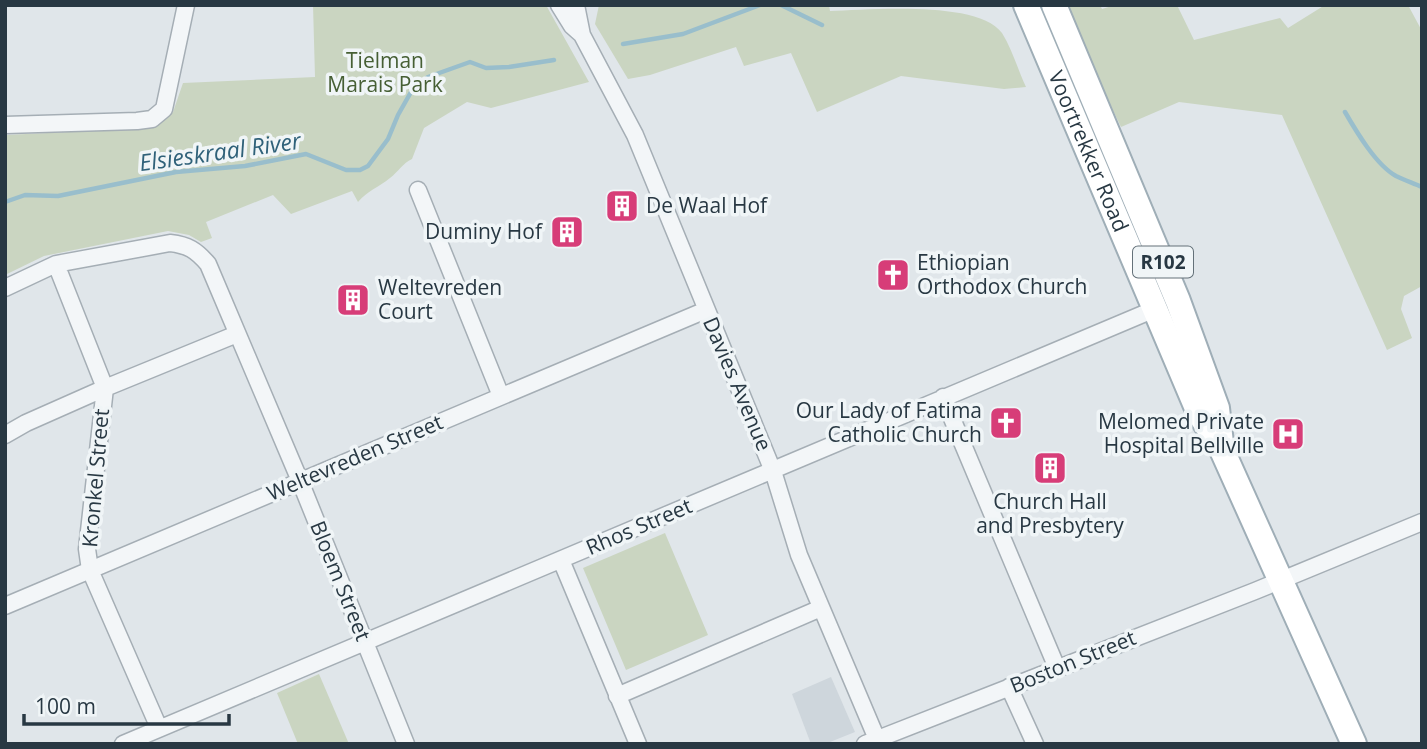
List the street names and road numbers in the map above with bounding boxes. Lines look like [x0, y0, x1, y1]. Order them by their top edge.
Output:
street label: Voortrekker Road [1042, 66, 1136, 236]
road number: R102 [1133, 246, 1193, 278]
street label: Davies Avenue [697, 312, 779, 455]
street label: Kronkel Street [75, 407, 115, 548]
street label: Weltevreden Street [262, 407, 447, 507]
street label: Rhos Street [581, 491, 696, 561]
street label: Bloem Street [304, 517, 378, 645]
street label: Boston Street [1006, 623, 1140, 699]

